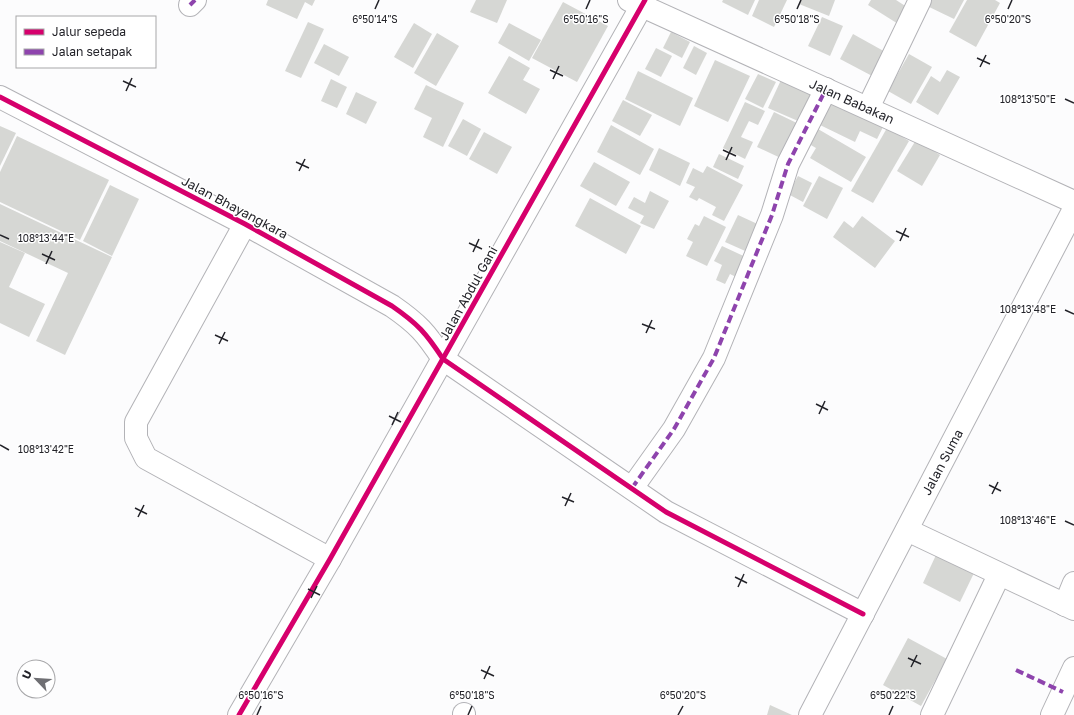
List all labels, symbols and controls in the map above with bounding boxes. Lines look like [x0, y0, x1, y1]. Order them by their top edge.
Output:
text: 6°50'14"S [352, 13, 398, 25]
text: 6°50'16"S [563, 13, 609, 25]
text: 6°50'18"S [774, 13, 820, 25]
text: 6°50'20"S [985, 13, 1031, 25]
legend [16, 16, 156, 68]
text: Jalur sepeda [52, 24, 126, 39]
text: Jalan setapak [52, 44, 133, 59]
street label: Jalan Babakan [807, 75, 897, 127]
text: 108°13'50"E [1000, 93, 1056, 105]
street label: Jalan Bhayangkara [179, 172, 291, 242]
text: 108°13'44"E [18, 232, 74, 244]
street label: Jalan Abdul Gani [435, 243, 501, 343]
text: 108°13'48"E [1000, 303, 1056, 315]
street label: Jalan Suma [918, 426, 966, 498]
text: 108°13'42"E [18, 443, 74, 455]
text: 108°13'46"E [1000, 514, 1056, 526]
north arrow [16, 659, 56, 699]
text: U [19, 668, 34, 681]
text: 6°50'16"S [238, 689, 284, 701]
text: 6°50'18"S [449, 689, 495, 701]
text: 6°50'20"S [660, 689, 706, 701]
text: 6°50'22"S [870, 689, 916, 701]

